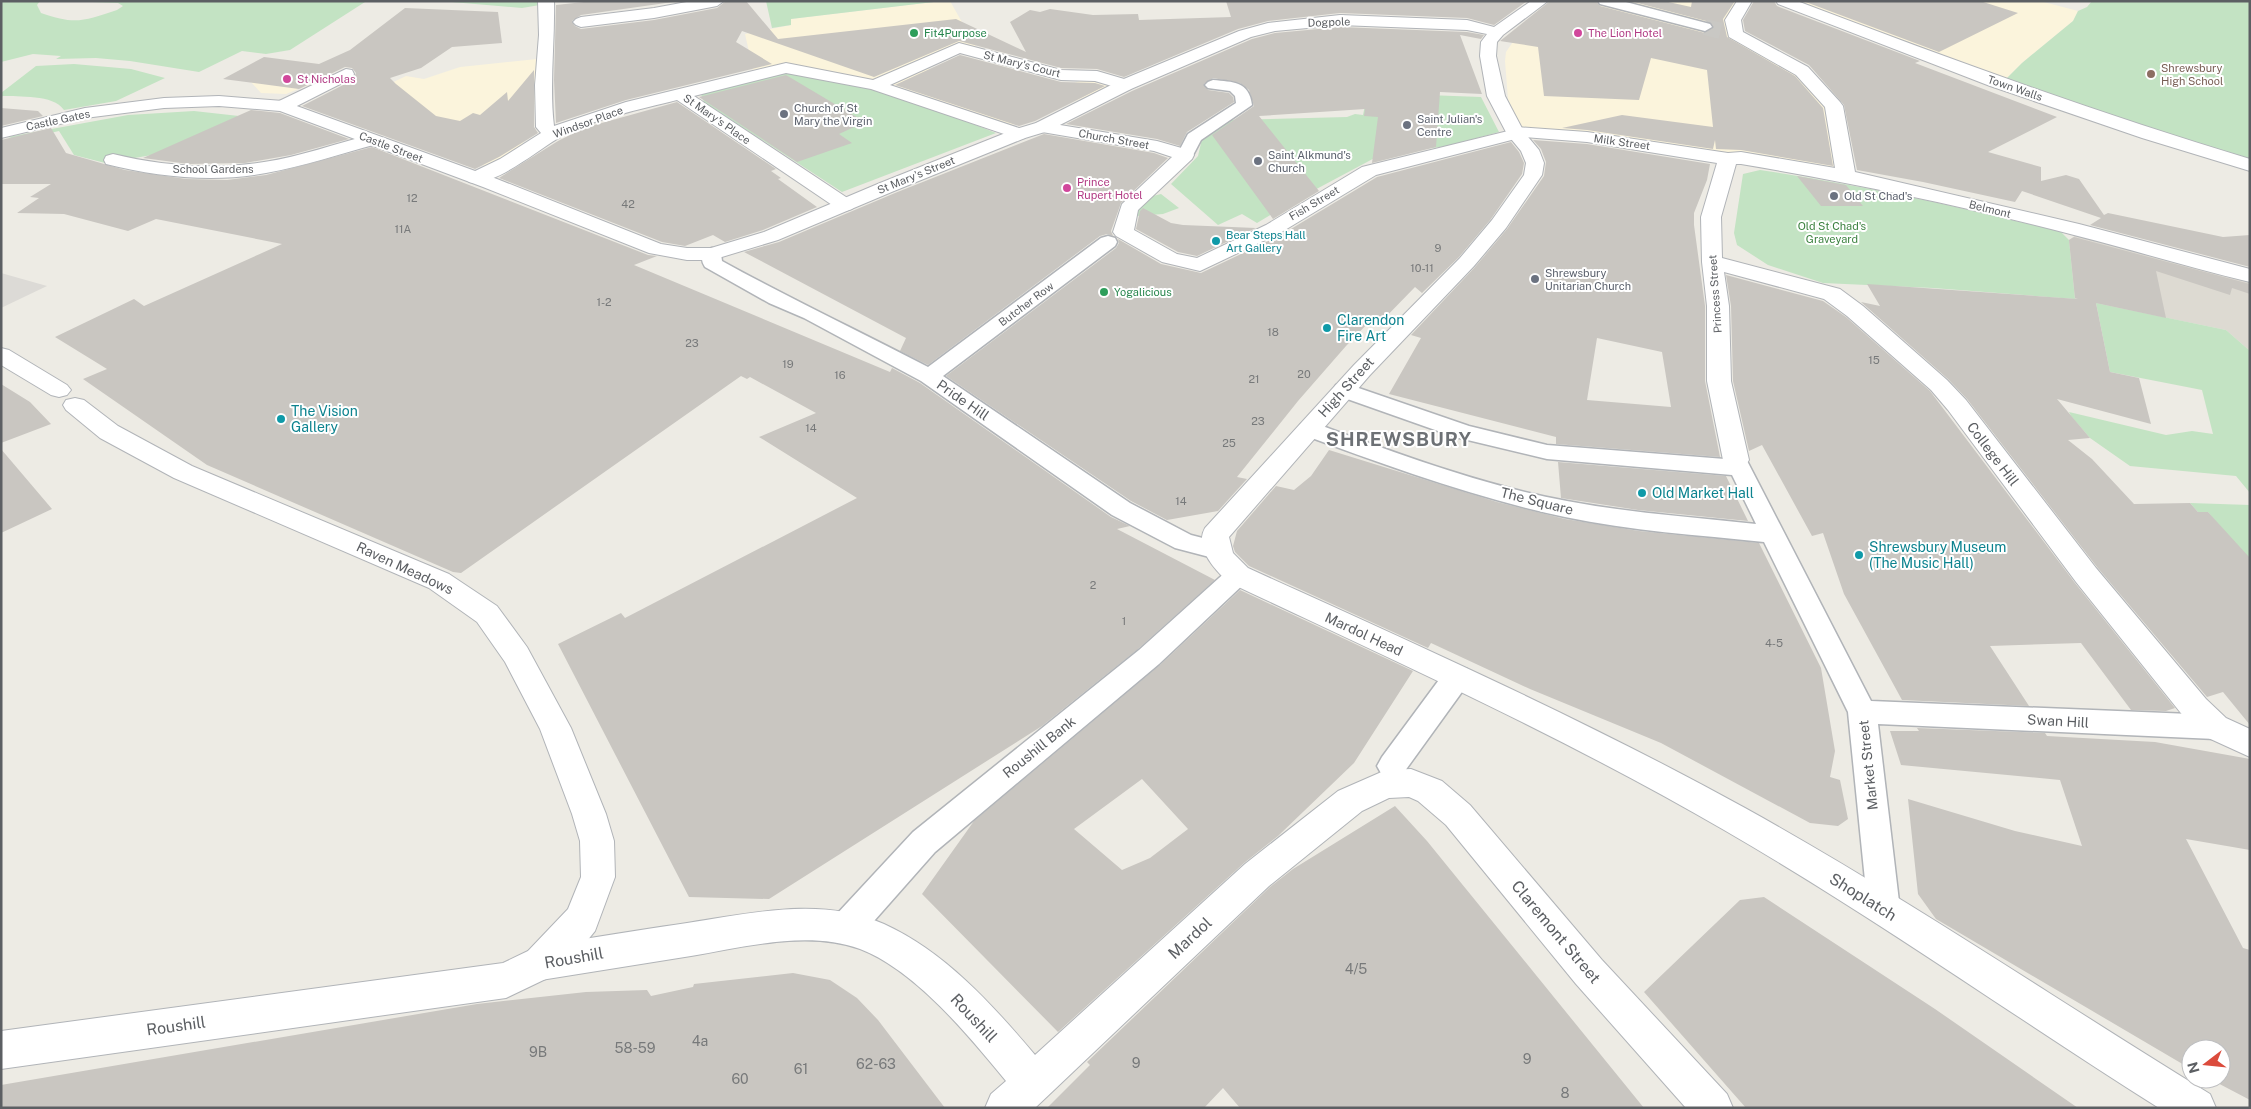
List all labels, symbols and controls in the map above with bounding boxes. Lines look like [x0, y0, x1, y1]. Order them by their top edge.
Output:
street label: Dogpole [1307, 15, 1351, 29]
marker: Fit4Purpose [908, 27, 920, 39]
place label: Fit4Purpose [924, 27, 987, 39]
marker: The Lion Hotel [1572, 27, 1584, 39]
place label: The Lion Hotel [1588, 27, 1662, 39]
street label: St Mary's Court [982, 49, 1062, 79]
place label: Shrewsbury High School [2161, 62, 2223, 87]
marker: Shrewsbury High School [2145, 68, 2157, 80]
marker: St Nicholas [281, 73, 293, 85]
place label: St Nicholas [297, 73, 356, 85]
street label: Town Walls [1986, 73, 2044, 103]
street label: St Mary's Place [681, 91, 753, 147]
place label: Church of St Mary the Virgin [794, 102, 872, 127]
street label: Windsor Place [551, 104, 625, 140]
street label: Castle Gates [25, 107, 91, 133]
marker: Church of St Mary the Virgin [778, 108, 790, 120]
place label: Saint Julian's Centre [1417, 113, 1483, 138]
marker: Saint Julian's Centre [1401, 119, 1413, 131]
street label: Church Street [1078, 127, 1150, 151]
street label: Castle Street [357, 129, 425, 165]
street label: Milk Street [1593, 132, 1651, 152]
place label: Saint Alkmund's Church [1268, 149, 1351, 174]
street label: St Mary's Street [875, 154, 957, 196]
marker: Saint Alkmund's Church [1252, 155, 1264, 167]
street label: School Gardens [172, 163, 254, 175]
place label: Prince Rupert Hotel [1077, 176, 1143, 201]
marker: Prince Rupert Hotel [1061, 182, 1073, 194]
street label: Fish Street [1287, 183, 1341, 223]
marker: Old St Chad's [1828, 190, 1840, 202]
place label: Old St Chad's [1844, 190, 1913, 202]
house number: 12 [406, 192, 418, 204]
house number: 42 [621, 198, 635, 210]
street label: Belmont [1968, 198, 2012, 220]
park label: Old St Chad's Graveyard [1798, 220, 1867, 245]
house number: 11A [395, 223, 412, 235]
place label: Bear Steps Hall Art Gallery [1226, 229, 1306, 254]
marker: Bear Steps Hall Art Gallery [1210, 235, 1222, 247]
house number: 9 [1435, 242, 1442, 254]
street label: Princess Street [1706, 254, 1724, 334]
house number: 10-11 [1410, 262, 1434, 274]
place label: Shrewsbury Unitarian Church [1545, 267, 1631, 292]
marker: Shrewsbury Unitarian Church [1529, 273, 1541, 285]
street label: Butcher Row [996, 279, 1056, 328]
marker: Yogalicious [1098, 286, 1110, 298]
place label: Yogalicious [1114, 286, 1172, 298]
house number: 1-2 [596, 296, 612, 308]
place label: Clarendon Fire Art [1337, 312, 1404, 344]
marker: Clarendon Fire Art [1321, 322, 1333, 334]
house number: 18 [1267, 326, 1279, 338]
house number: 23 [685, 337, 699, 349]
street label: High Street [1315, 354, 1377, 420]
house number: 15 [1868, 354, 1880, 366]
house number: 19 [782, 358, 794, 370]
house number: 20 [1297, 368, 1311, 380]
house number: 16 [834, 369, 846, 381]
house number: 21 [1248, 373, 1260, 385]
street label: Pride Hill [934, 376, 992, 424]
place label: The Vision Gallery [291, 403, 358, 435]
marker: The Vision Gallery [275, 413, 287, 425]
house number: 23 [1251, 415, 1265, 427]
street label: College Hill [1964, 419, 2022, 489]
house number: 14 [805, 422, 817, 434]
district label: SHREWSBURY [1326, 428, 1472, 450]
house number: 25 [1222, 437, 1236, 449]
street label: The Square [1499, 484, 1575, 518]
place label: Old Market Hall [1652, 485, 1754, 501]
marker: Old Market Hall [1636, 487, 1648, 499]
house number: 14 [1175, 495, 1187, 507]
street label: Raven Meadows [354, 539, 456, 597]
place label: Shrewsbury Museum (The Music Hall) [1869, 539, 2006, 571]
marker: Shrewsbury Museum (The Music Hall) [1853, 549, 1865, 561]
house number: 2 [1090, 579, 1097, 591]
street label: Mardol Head [1323, 609, 1405, 659]
house number: 1 [1122, 615, 1126, 627]
house number: 4-5 [1765, 637, 1783, 649]
street label: Swan Hill [2027, 711, 2089, 731]
street label: Roushill Bank [999, 713, 1079, 781]
street label: Market Street [1855, 719, 1881, 811]
street label: Shoplatch [1826, 869, 1900, 925]
street label: Claremont Street [1507, 877, 1605, 987]
street label: Mardol [1164, 913, 1216, 963]
street label: Roushill [543, 943, 605, 973]
house number: 4/5 [1345, 961, 1367, 977]
street label: Roushill [947, 990, 1001, 1046]
street label: Roushill [145, 1012, 207, 1040]
house number: 4a [692, 1033, 708, 1049]
north arrow [2181, 1039, 2231, 1089]
house number: 58-59 [614, 1040, 656, 1056]
house number: 9B [529, 1044, 547, 1060]
house number: 9 [1523, 1051, 1532, 1067]
house number: 9 [1132, 1055, 1141, 1071]
house number: 62-63 [856, 1056, 896, 1072]
text: N [2184, 1060, 2203, 1075]
house number: 61 [794, 1061, 808, 1077]
house number: 60 [731, 1071, 749, 1087]
house number: 8 [1560, 1085, 1570, 1101]

